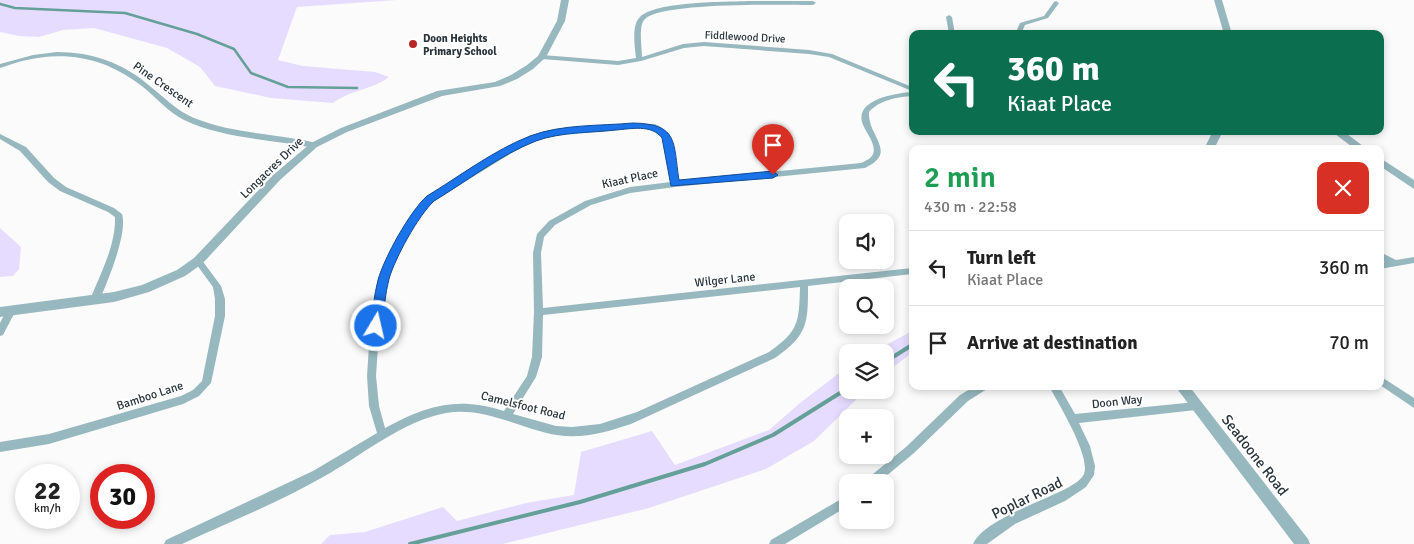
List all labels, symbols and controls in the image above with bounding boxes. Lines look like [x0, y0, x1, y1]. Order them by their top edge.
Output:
street label: Fiddlewood Drive [704, 28, 786, 46]
place label: Doon Heights Primary School [423, 32, 497, 58]
marker: Doon Heights Primary School [407, 38, 419, 50]
text: 360 m [1007, 47, 1100, 90]
icon: left [924, 50, 989, 115]
street label: Pine Crescent [130, 59, 196, 111]
text: Kiaat Place [1007, 90, 1112, 117]
pin [752, 124, 794, 175]
icon: arrive [759, 131, 787, 159]
street label: Longacres Drive [237, 134, 307, 202]
text: 2 min [924, 159, 996, 196]
button: close [1317, 162, 1369, 214]
street label: Kiaat Place [600, 166, 660, 192]
text: 430 m · 22:58 [924, 197, 1017, 217]
map controls [839, 214, 894, 529]
button: sound [839, 214, 894, 269]
text: Turn left [967, 246, 1036, 270]
icon: left [924, 254, 952, 282]
text: 360 m [1319, 256, 1369, 280]
street label: Wilger Lane [694, 269, 756, 291]
text: Kiaat Place [967, 270, 1043, 290]
button: search [839, 279, 894, 334]
position arrow [349, 299, 401, 351]
icon: arrive [924, 329, 952, 357]
text: Arrive at destination [967, 331, 1138, 355]
text: 70 m [1329, 331, 1369, 355]
button: layers [839, 344, 894, 399]
street label: Bamboo Lane [115, 378, 185, 414]
street label: Camelsfoot Road [479, 388, 567, 424]
street label: Doon Way [1091, 392, 1143, 412]
button: + [839, 409, 894, 464]
street label: Seadoone Road [1218, 411, 1292, 499]
speed limit sign: 30 [90, 464, 155, 529]
street label: Poplar Road [989, 473, 1066, 523]
button: − [839, 474, 894, 529]
text: 22 [34, 475, 61, 506]
text: km/h [34, 501, 61, 516]

